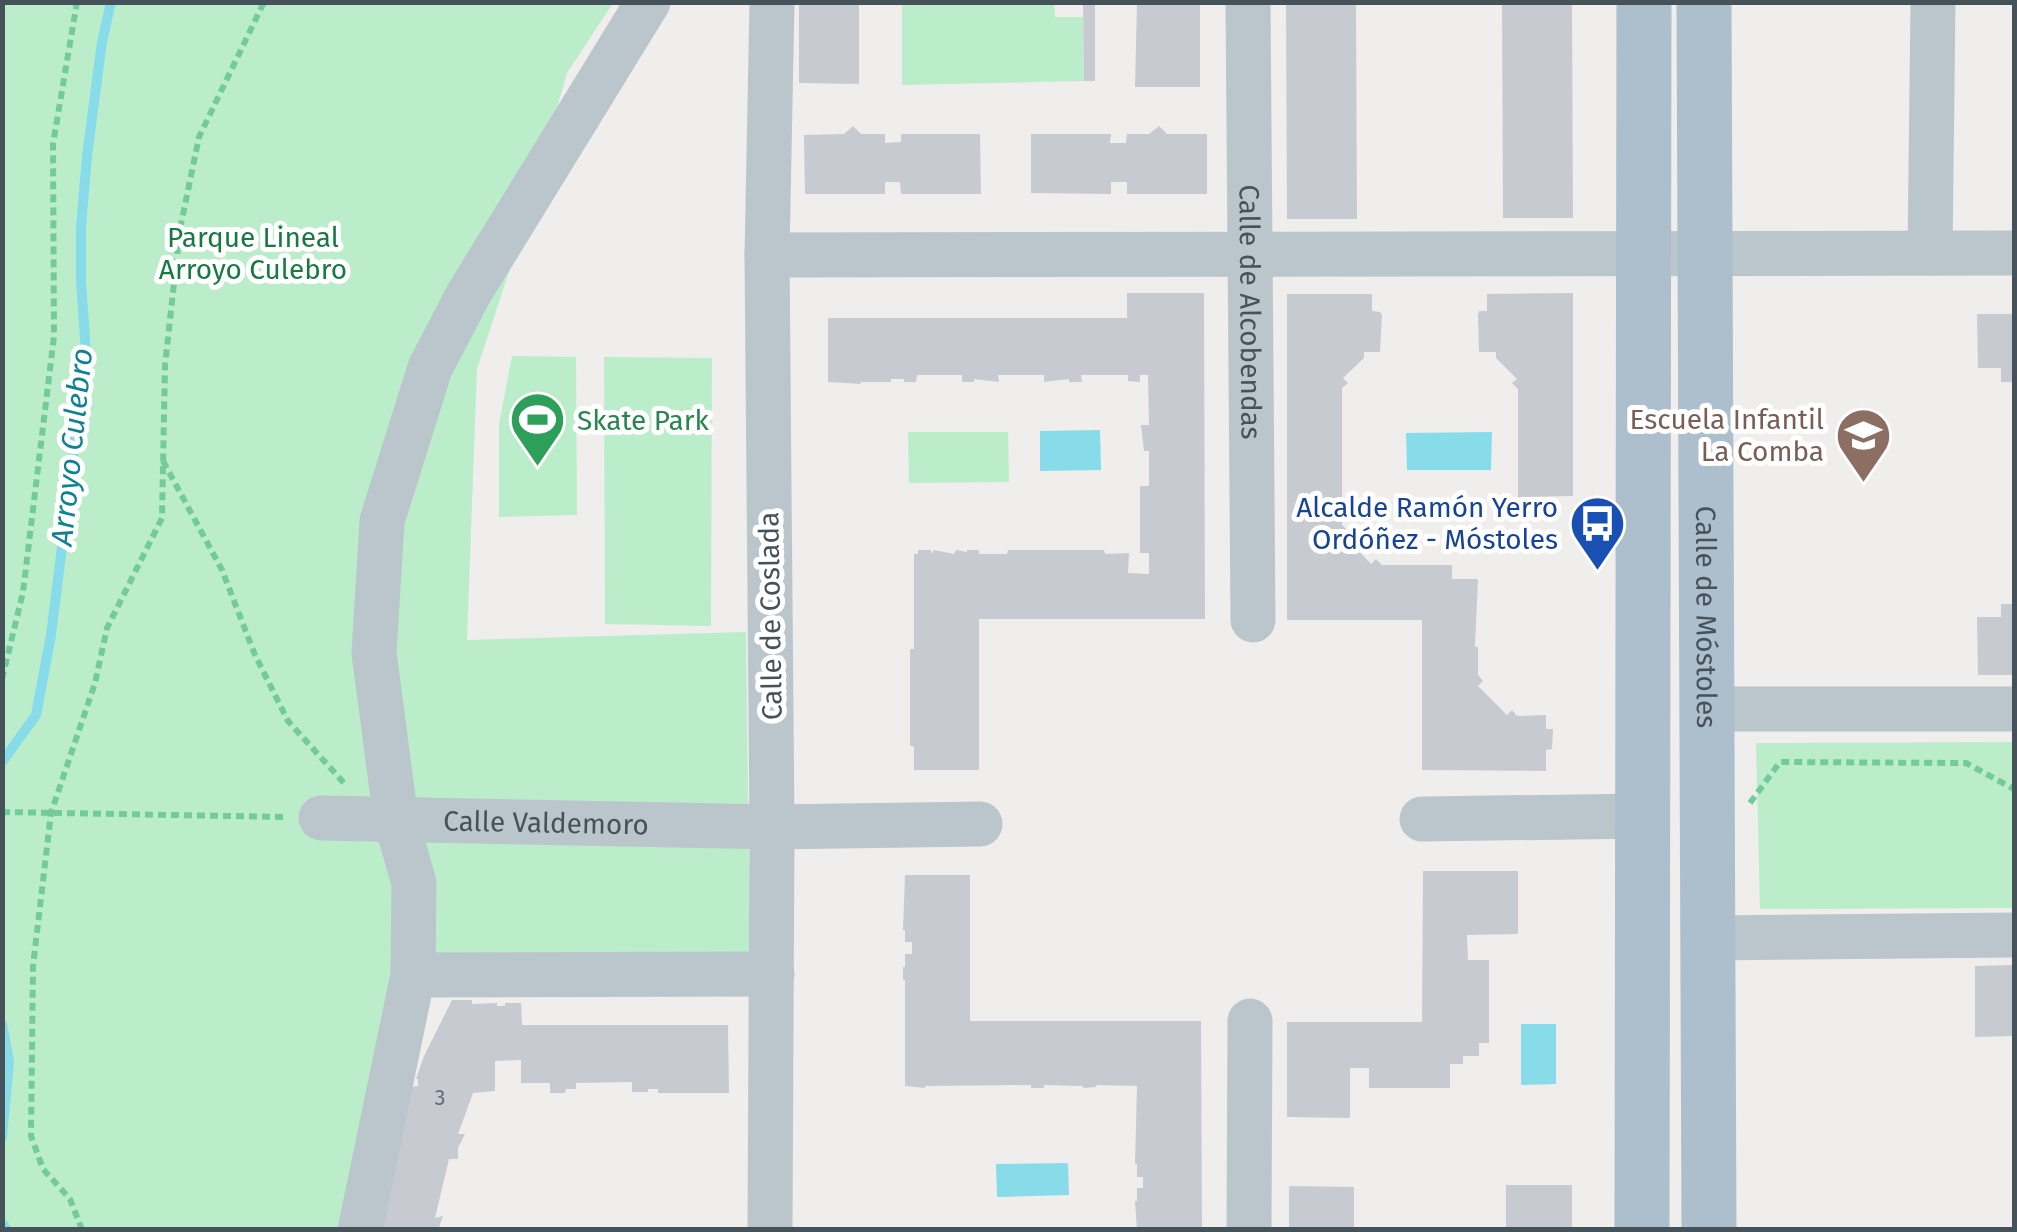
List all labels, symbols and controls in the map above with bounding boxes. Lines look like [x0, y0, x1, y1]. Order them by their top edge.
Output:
street label: Calle de Alcobendas [1232, 184, 1268, 440]
park label: Parque Lineal Arroyo Culebro [159, 221, 347, 286]
water label: Arroyo Culebro [44, 346, 100, 549]
sports icon: Skate Park [508, 390, 568, 469]
place label: Escuela Infantil La Comba [1629, 403, 1824, 468]
place label: Skate Park [577, 404, 710, 437]
school or university icon: Escuela Infantil La Comba [1833, 405, 1893, 484]
place label: Alcalde Ramón Yerro Ordóñez - Móstoles [1296, 491, 1558, 556]
bus stop icon: Alcalde Ramón Yerro Ordóñez - Móstoles [1567, 493, 1627, 572]
street label: Calle de Móstoles [1689, 506, 1723, 728]
street label: Calle de Coslada [752, 511, 789, 721]
street label: Calle Valdemoro [443, 804, 649, 842]
house number: 3 [435, 1084, 445, 1111]

